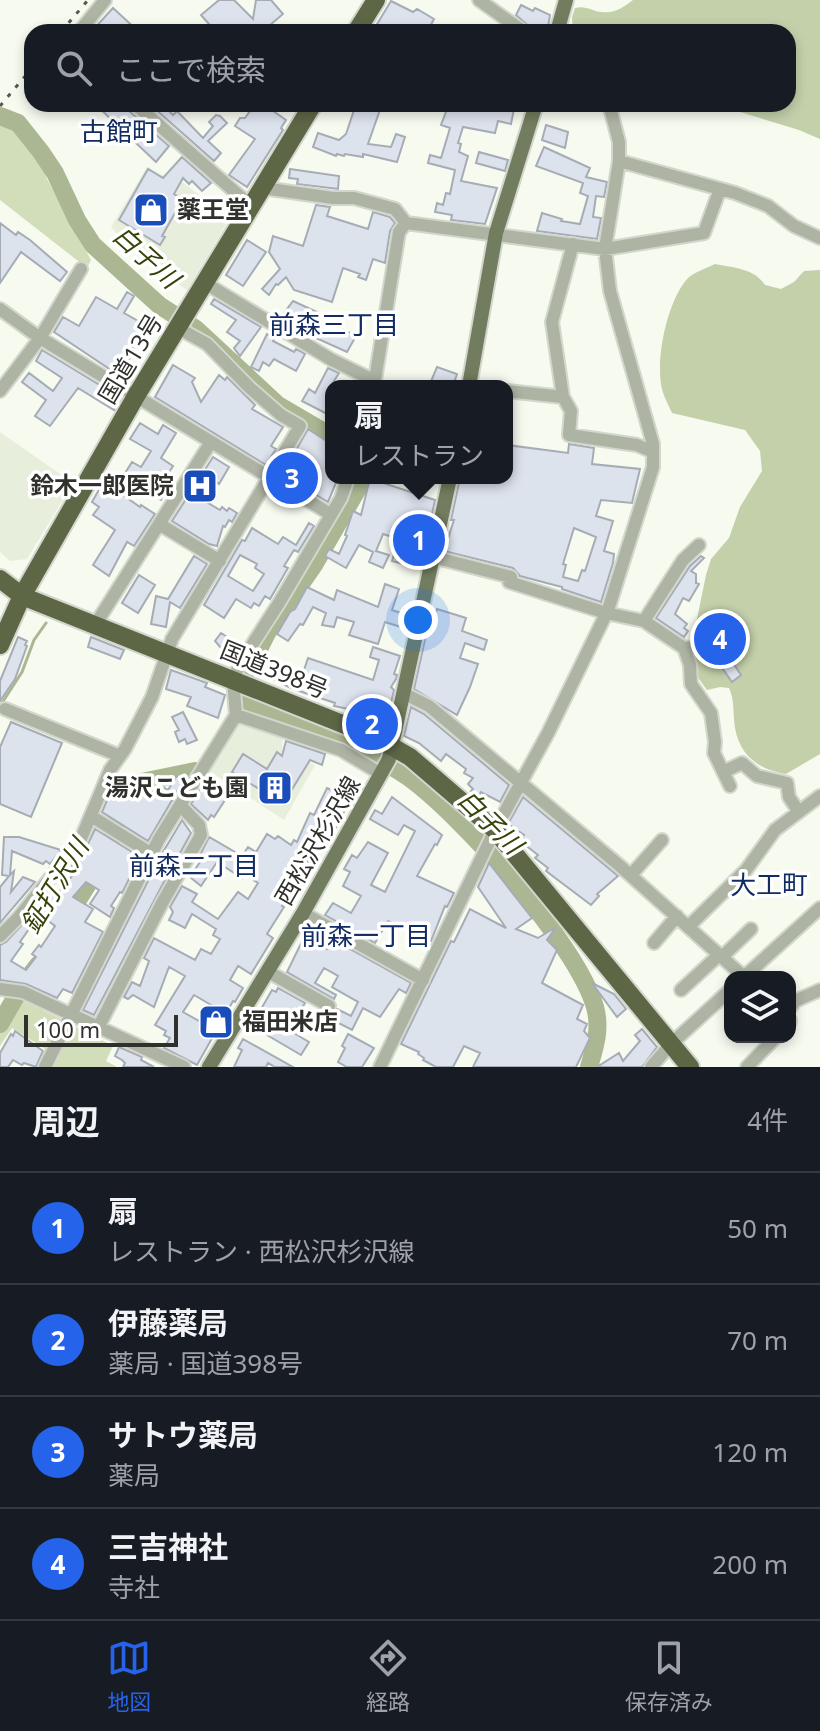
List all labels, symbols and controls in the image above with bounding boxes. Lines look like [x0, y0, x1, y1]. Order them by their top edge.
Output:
search box [24, 24, 796, 112]
icon: search [52, 46, 96, 90]
text: ここで検索 [116, 49, 266, 90]
district label: 古館町 [80, 113, 158, 149]
shop icon: 薬王堂 [132, 191, 170, 229]
place label: 薬王堂 [177, 192, 249, 225]
water label: 白子川 [106, 217, 190, 298]
district label: 前森三丁目 [269, 306, 399, 342]
street label: 国道13号 [90, 307, 169, 409]
popup [325, 380, 513, 484]
text: 扇 [354, 394, 384, 435]
text: レストラン [354, 437, 484, 473]
pin: 3 [266, 448, 318, 508]
hospital icon: 鈴木一郎医院 [181, 467, 219, 505]
place label: 鈴木一郎医院 [30, 468, 174, 501]
pin: 1 [393, 510, 445, 570]
your location [398, 600, 438, 640]
pin: 4 [694, 609, 746, 669]
street label: 国道398号 [216, 632, 333, 705]
pin: 2 [346, 694, 398, 754]
building icon: 湯沢こども園 [256, 769, 294, 807]
place label: 湯沢こども園 [105, 770, 249, 803]
street label: 西松沢杉沢線 [266, 770, 367, 911]
water label: 白子川 [450, 781, 533, 864]
water label: 鉦打沢川 [12, 829, 98, 939]
district label: 前森二丁目 [129, 847, 259, 883]
district label: 大工町 [730, 866, 808, 902]
district label: 前森一丁目 [301, 917, 431, 953]
map controls [724, 971, 796, 1043]
button: layers [724, 971, 796, 1043]
shop icon: 福田米店 [197, 1003, 235, 1041]
place label: 福田米店 [242, 1004, 338, 1037]
scale bar [24, 1011, 178, 1047]
text: 100 m [36, 1014, 100, 1044]
text: 周辺 [32, 1098, 100, 1144]
text: 4件 [747, 1102, 788, 1138]
text: 扇 [108, 1190, 138, 1231]
text: 1 [51, 1210, 65, 1246]
text: 50 m [727, 1210, 788, 1246]
text: レストラン · 西松沢杉沢線 [108, 1233, 415, 1269]
text: 伊藤薬局 [108, 1302, 228, 1343]
text: 2 [51, 1322, 65, 1358]
text: 70 m [727, 1322, 788, 1358]
text: 薬局 · 国道398号 [108, 1345, 303, 1381]
text: サトウ薬局 [108, 1414, 258, 1455]
text: 3 [51, 1434, 65, 1470]
text: 120 m [712, 1434, 788, 1470]
text: 薬局 [108, 1457, 160, 1493]
text: 三吉神社 [108, 1526, 228, 1567]
text: 4 [51, 1546, 65, 1582]
text: 200 m [712, 1546, 788, 1582]
text: 寺社 [108, 1569, 160, 1605]
tab: 地図 [107, 1636, 151, 1716]
tab: 経路 [366, 1636, 410, 1716]
tab: 保存済み [625, 1636, 713, 1716]

